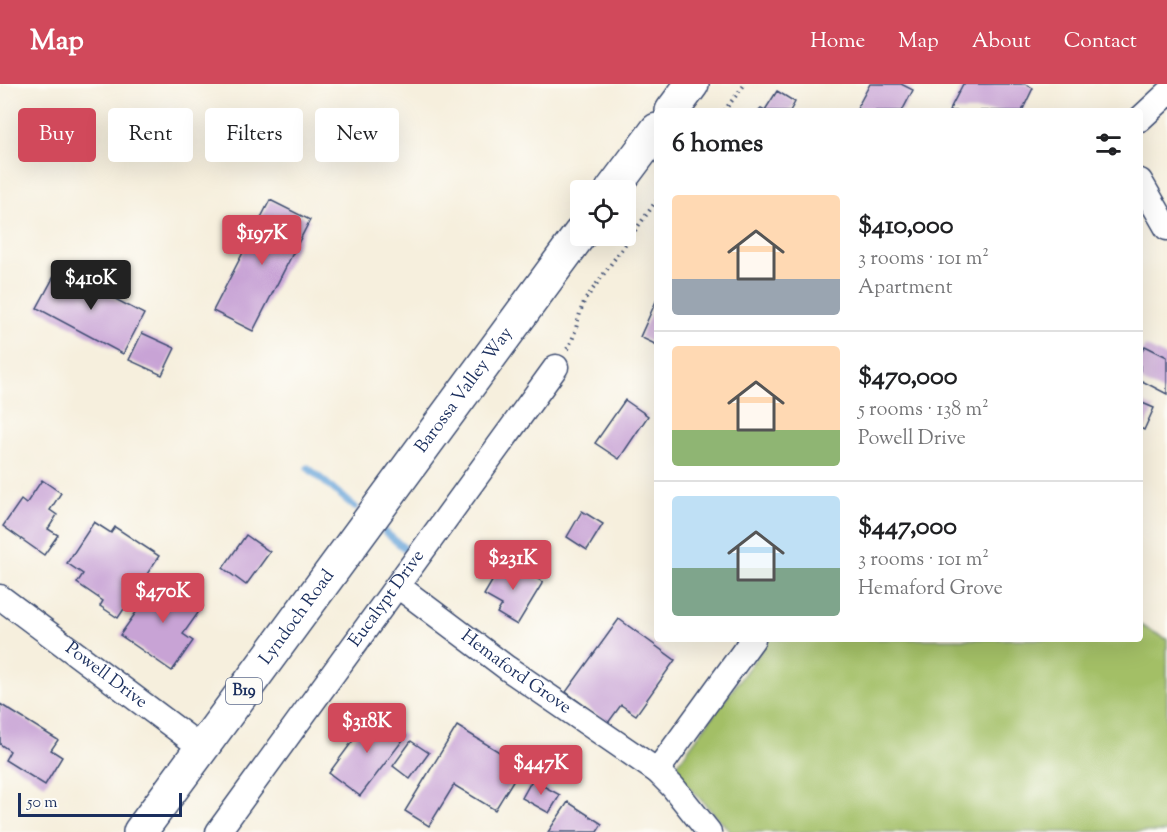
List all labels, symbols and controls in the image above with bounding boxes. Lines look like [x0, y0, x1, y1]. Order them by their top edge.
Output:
text: Map [30, 22, 84, 62]
text: Home [810, 27, 865, 57]
text: Map [898, 27, 939, 57]
text: About [972, 27, 1031, 57]
text: Contact [1064, 27, 1137, 57]
chip: Buy [18, 108, 96, 162]
chip: Rent [108, 108, 193, 162]
chip: Filters [205, 108, 303, 162]
chip: New [315, 108, 399, 162]
text: 6 homes [672, 126, 763, 163]
icon: filters [1092, 128, 1125, 161]
map controls [570, 180, 636, 246]
button: locate [570, 180, 636, 246]
text: $410,000 [858, 208, 954, 245]
pin: $197K [220, 215, 304, 266]
icon: home [720, 219, 792, 291]
text: $197K [236, 220, 288, 249]
text: 3 rooms · 101 m² [858, 245, 989, 274]
pin: $410K [49, 260, 133, 311]
text: $410K [65, 265, 117, 294]
text: Apartment [858, 274, 953, 303]
street label: Barossa Valley Way [410, 322, 520, 459]
text: $470,000 [858, 359, 958, 396]
icon: home [720, 370, 792, 442]
text: 5 rooms · 138 m² [858, 396, 989, 425]
text: Powell Drive [858, 425, 966, 454]
text: $447,000 [858, 509, 957, 546]
icon: home [720, 520, 792, 592]
pin: $231K [471, 540, 555, 591]
street label: Eucalypt Drive [343, 545, 432, 653]
text: $231K [488, 545, 538, 574]
text: 3 rooms · 101 m² [858, 546, 989, 575]
street label: Lyndoch Road [254, 565, 341, 671]
pin: $470K [121, 573, 205, 624]
text: Hemaford Grove [858, 575, 1003, 604]
text: $470K [135, 578, 191, 607]
street label: Hemaford Grove [455, 624, 576, 721]
street label: Powell Drive [59, 637, 152, 716]
road number: B19 [226, 678, 262, 704]
pin: $318K [325, 703, 409, 754]
text: $318K [342, 708, 392, 737]
pin: $447K [499, 745, 583, 796]
text: $447K [513, 750, 569, 779]
scale bar [18, 790, 182, 818]
text: 50 m [27, 792, 58, 815]

